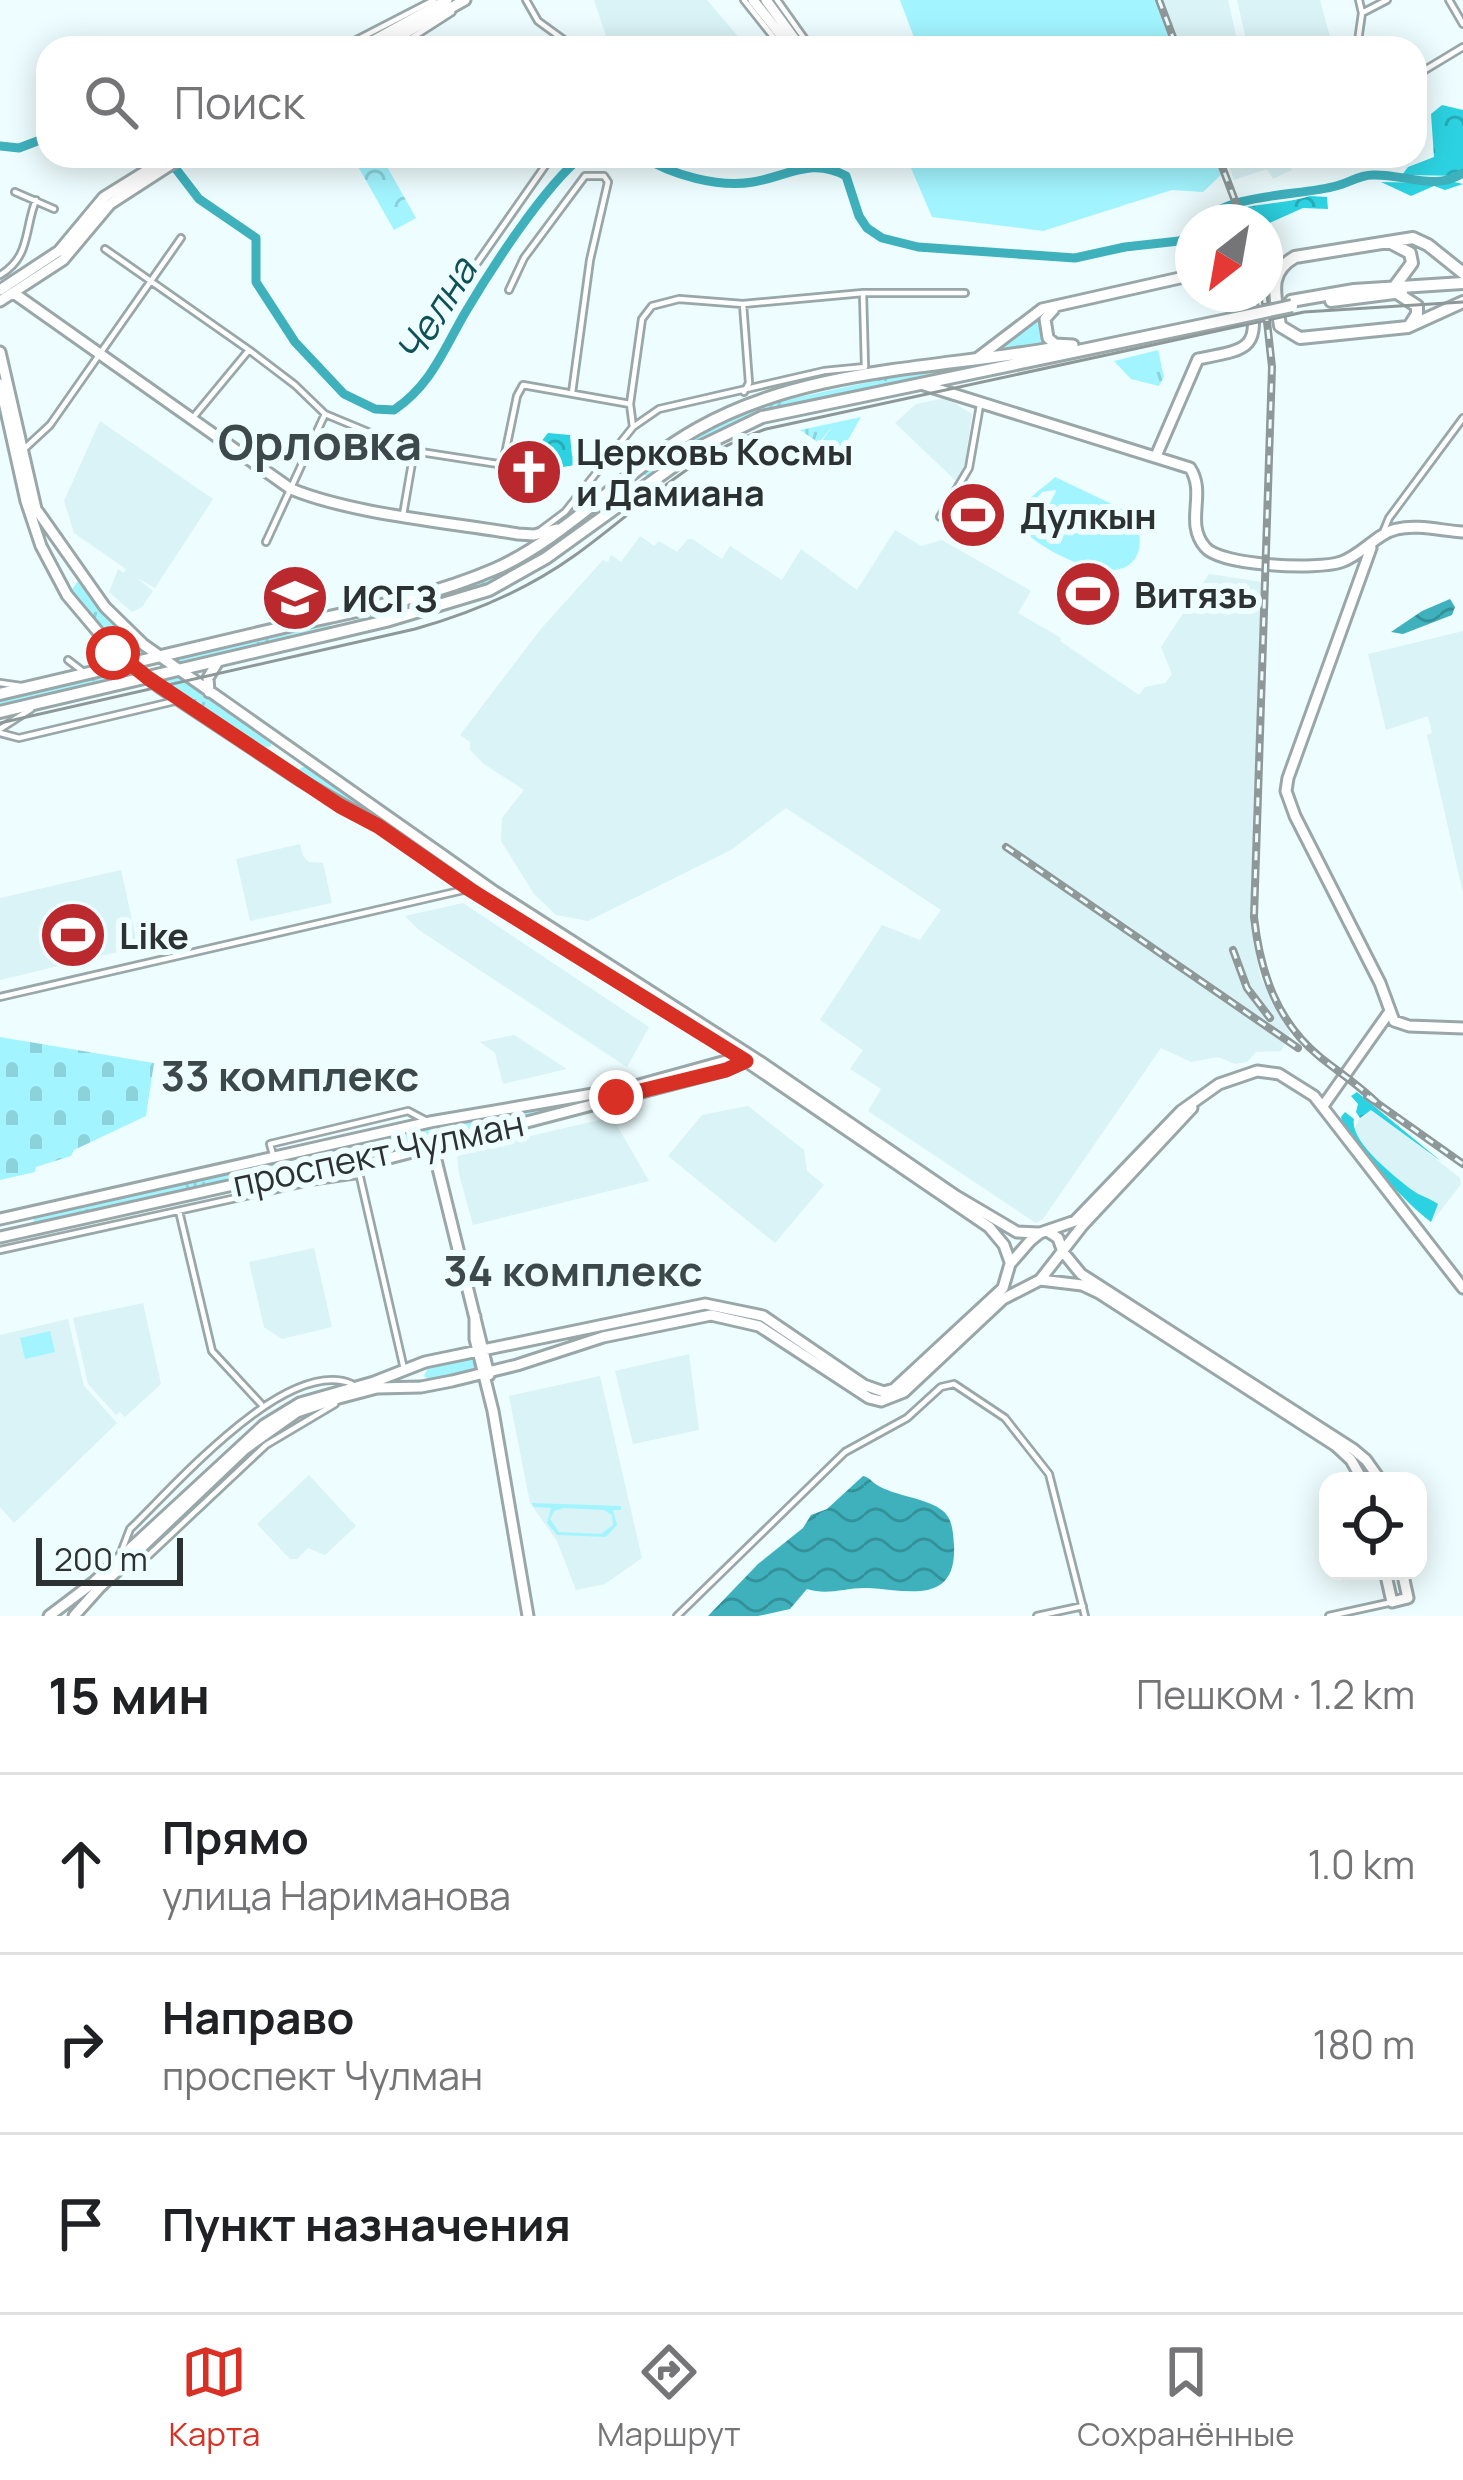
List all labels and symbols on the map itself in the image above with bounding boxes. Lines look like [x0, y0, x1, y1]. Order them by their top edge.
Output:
north arrow [1175, 204, 1283, 312]
water label: Челна [382, 245, 490, 373]
district label: Орловка [218, 409, 422, 474]
place label: Церковь Космы и Дамиана [576, 427, 853, 517]
church icon: Церковь Космы и Дамиана [494, 437, 564, 507]
sports icon: Дулкын [938, 480, 1008, 550]
place label: Дулкын [1020, 491, 1157, 540]
sports icon: Витязь [1053, 559, 1123, 629]
school or university icon: ИСГЗ [260, 563, 330, 633]
place label: Витязь [1134, 570, 1258, 619]
place label: ИСГЗ [342, 574, 437, 623]
route start [86, 626, 140, 680]
sports icon: Like [38, 900, 108, 970]
place label: Like [119, 911, 189, 960]
district label: 33 комплекс [161, 1046, 419, 1104]
route end [589, 1070, 643, 1124]
street label: проспект Чулман [228, 1098, 528, 1208]
district label: 34 комплекс [443, 1241, 703, 1299]
scale bar [36, 1532, 183, 1585]

